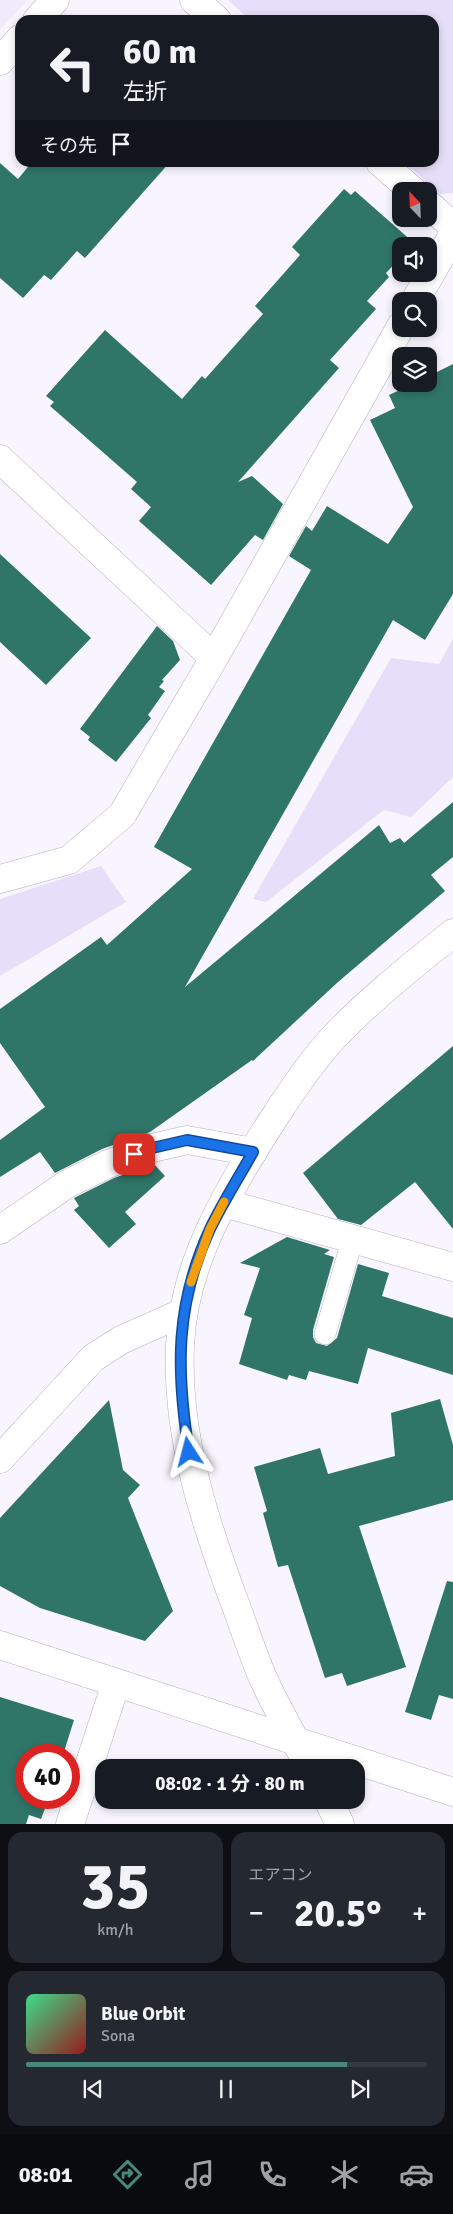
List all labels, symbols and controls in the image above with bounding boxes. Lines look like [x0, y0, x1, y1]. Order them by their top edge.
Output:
text: 60 m [123, 30, 197, 73]
icon: left [40, 35, 105, 100]
text: 左折 [123, 78, 167, 105]
icon: arrive [107, 130, 135, 158]
text: その先 [40, 134, 97, 158]
north arrow [392, 182, 438, 228]
map controls [392, 182, 437, 392]
button: sound [392, 237, 437, 282]
button: search [392, 292, 437, 337]
button: layers [392, 347, 437, 392]
pin [113, 1133, 155, 1175]
icon: arrive [120, 1140, 148, 1168]
position arrow [162, 1425, 214, 1477]
speed limit sign: 40 [15, 1744, 80, 1809]
text: 08:02 · 1 分 · 80 m [155, 1772, 305, 1796]
text: 35 [80, 1847, 150, 1927]
text: エアコン [249, 1865, 313, 1885]
text: 20.5° [294, 1890, 382, 1937]
text: − [249, 1896, 264, 1930]
text: + [412, 1896, 427, 1930]
text: km/h [97, 1920, 133, 1940]
text: Blue Orbit [101, 2002, 185, 2026]
text: Sona [101, 2026, 135, 2046]
icon: previous [79, 2075, 107, 2103]
icon: pause [212, 2075, 240, 2103]
icon: next [346, 2075, 374, 2103]
icon: directions [110, 2157, 145, 2192]
icon: music [182, 2157, 217, 2192]
icon: phone [255, 2157, 290, 2192]
icon: climate [327, 2157, 362, 2192]
icon: car [399, 2157, 434, 2192]
text: 08:01 [19, 2161, 73, 2188]

